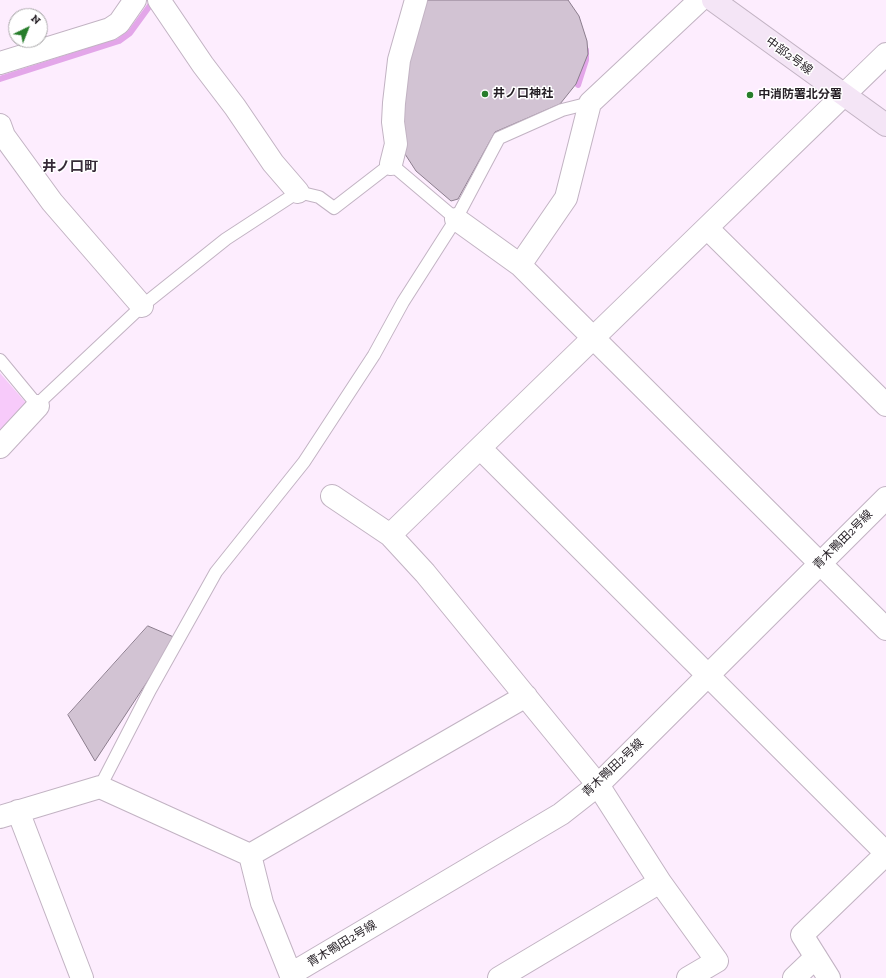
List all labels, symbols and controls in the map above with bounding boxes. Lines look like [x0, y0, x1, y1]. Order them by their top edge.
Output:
north arrow [8, 8, 48, 48]
text: N [28, 12, 43, 27]
street label: 中部2号線 [763, 34, 815, 78]
place label: 井ノ口神社 [493, 87, 553, 101]
place label: 中消防署北分署 [758, 88, 842, 102]
marker: 井ノ口神社 [480, 89, 490, 99]
marker: 中消防署北分署 [745, 90, 755, 100]
district label: 井ノ口町 [42, 159, 98, 175]
street label: 青木鴨田2号線 [810, 507, 876, 573]
street label: 青木鴨田2号線 [580, 736, 646, 800]
street label: 青木鴨田2号線 [305, 918, 379, 970]

